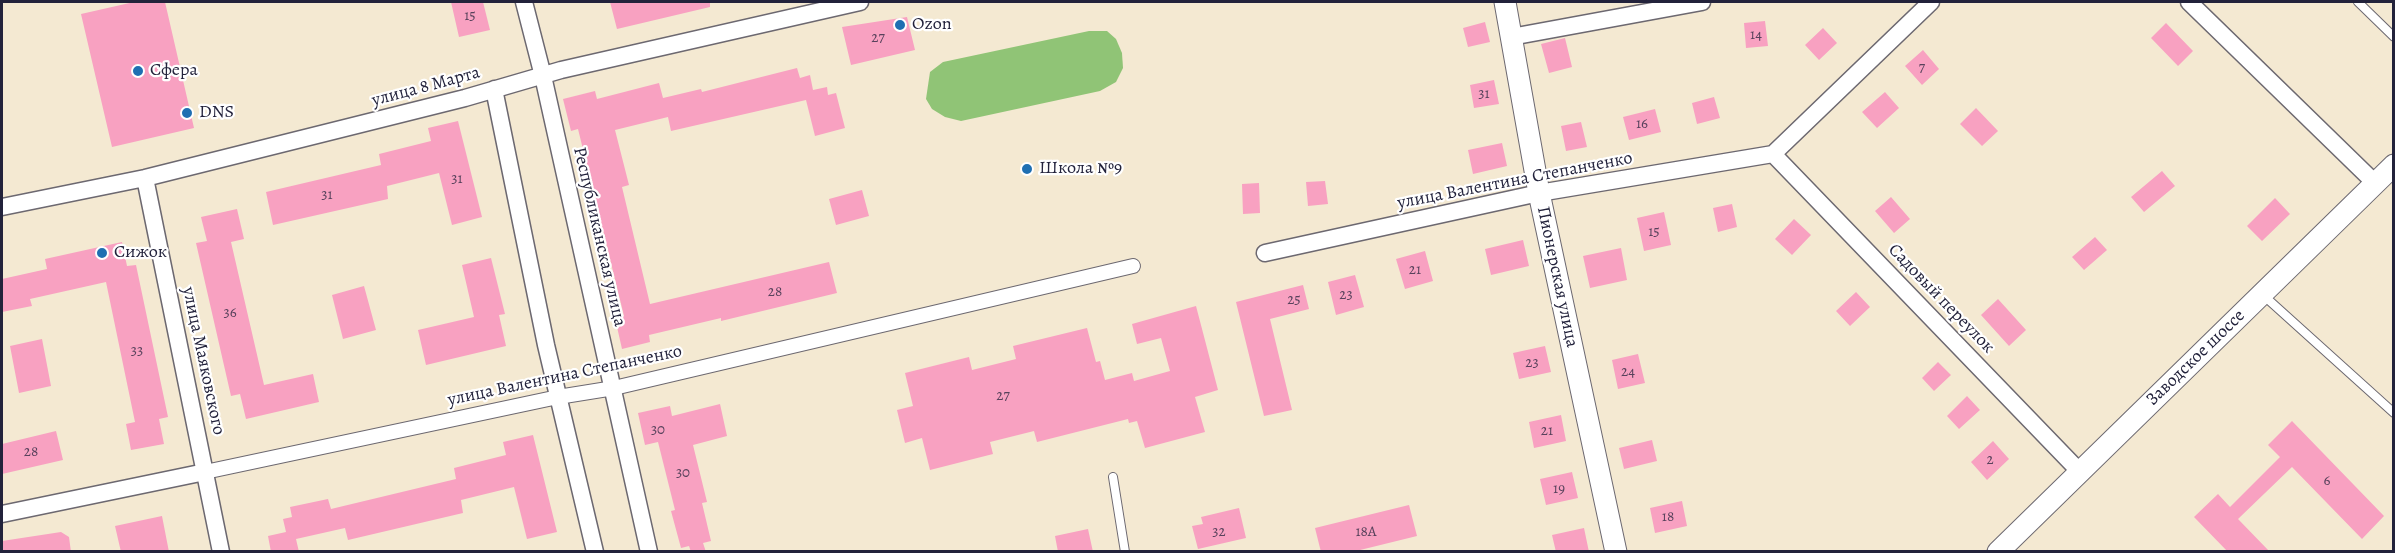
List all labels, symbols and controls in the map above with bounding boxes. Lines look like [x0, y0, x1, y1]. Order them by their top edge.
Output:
house number: 15 [464, 7, 476, 25]
place label: Ozon [912, 14, 952, 36]
marker: Ozon [893, 18, 907, 32]
house number: 14 [1750, 26, 1762, 44]
house number: 27 [871, 29, 885, 47]
house number: 7 [1919, 59, 1925, 77]
place label: Сфера [150, 60, 198, 82]
street label: улица 8 Марта [370, 62, 482, 112]
marker: Сфера [131, 64, 145, 78]
house number: 31 [1478, 85, 1490, 103]
place label: DNS [199, 102, 234, 124]
marker: DNS [180, 106, 194, 120]
house number: 16 [1636, 115, 1648, 133]
street label: Республиканская улица [568, 145, 630, 329]
street label: улица Валентина Степанченко [1396, 148, 1634, 214]
place label: Школа №9 [1039, 158, 1122, 180]
marker: Школа №9 [1020, 162, 1034, 176]
house number: 31 [451, 170, 463, 188]
house number: 31 [321, 186, 333, 204]
street label: Пионерская улица [1531, 204, 1583, 350]
house number: 15 [1648, 223, 1660, 241]
street label: Садовый переулок [1883, 240, 1999, 358]
place label: Сижок [114, 242, 167, 264]
marker: Сижок [95, 246, 109, 260]
house number: 21 [1409, 261, 1421, 279]
house number: 28 [768, 283, 782, 301]
street label: улица Маяковского [177, 285, 229, 437]
house number: 23 [1339, 286, 1353, 304]
house number: 25 [1287, 291, 1301, 309]
house number: 36 [223, 304, 237, 322]
street label: Заводское шоссе [2142, 305, 2250, 411]
street label: улица Валентина Степанченко [446, 341, 684, 411]
house number: 33 [131, 342, 143, 360]
house number: 23 [1525, 354, 1539, 372]
house number: 24 [1621, 363, 1635, 381]
house number: 27 [996, 387, 1010, 405]
house number: 30 [651, 421, 665, 439]
house number: 21 [1541, 422, 1553, 440]
house number: 28 [24, 443, 38, 461]
house number: 2 [1986, 451, 1994, 469]
house number: 30 [676, 464, 690, 482]
house number: 6 [2324, 472, 2330, 490]
house number: 19 [1553, 480, 1565, 498]
house number: 18 [1662, 508, 1674, 526]
house number: 32 [1212, 523, 1226, 541]
house number: 18А [1355, 523, 1377, 541]

